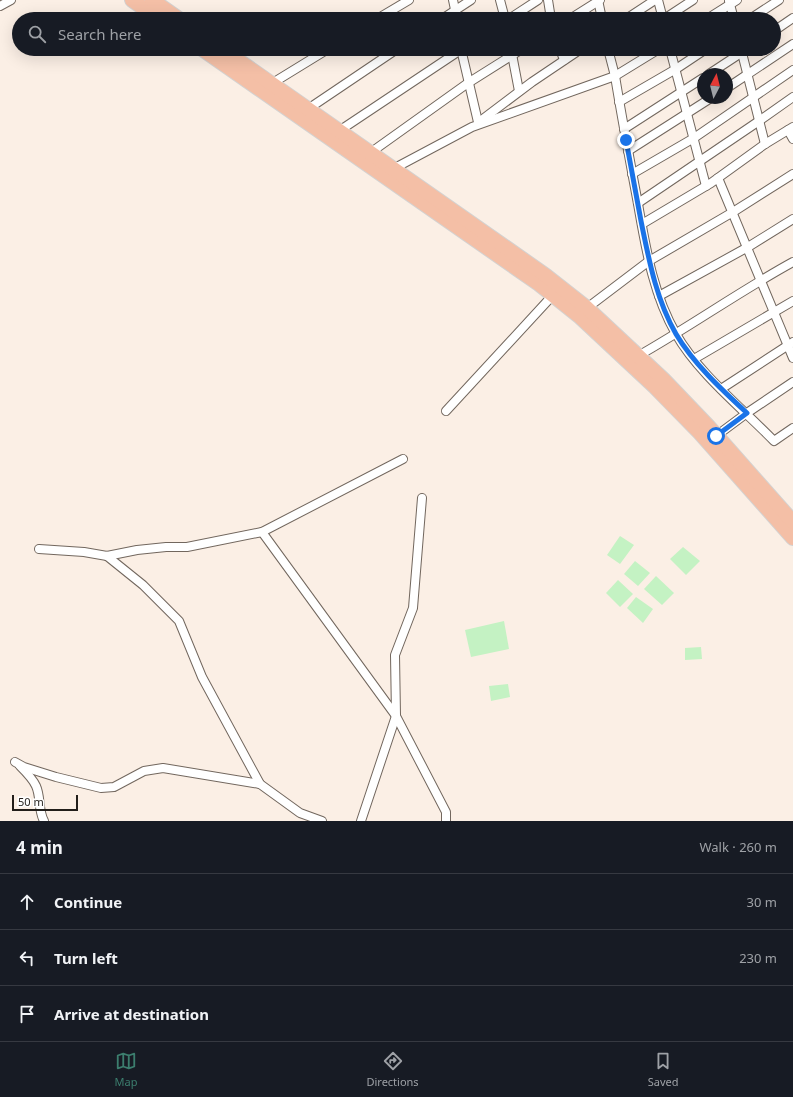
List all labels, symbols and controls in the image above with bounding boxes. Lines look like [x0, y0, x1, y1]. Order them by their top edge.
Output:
search box [12, 12, 781, 56]
icon: search [26, 23, 48, 45]
text: Search here [58, 24, 141, 44]
north arrow [697, 68, 733, 104]
route end [617, 131, 635, 149]
route start [707, 427, 725, 445]
scale bar [12, 793, 78, 812]
text: 50 m [18, 794, 44, 809]
text: 4 min [16, 836, 63, 859]
text: Walk · 260 m [699, 838, 777, 856]
icon: ahead [16, 891, 38, 913]
text: Continue [54, 892, 122, 912]
text: 30 m [747, 893, 777, 911]
icon: left [16, 947, 38, 969]
text: Turn left [54, 948, 118, 968]
text: 230 m [739, 949, 777, 967]
icon: arrive [16, 1003, 38, 1025]
text: Arrive at destination [54, 1004, 209, 1024]
tab: Map [115, 1050, 137, 1089]
tab: Directions [366, 1050, 419, 1089]
tab: Saved [648, 1050, 678, 1089]

